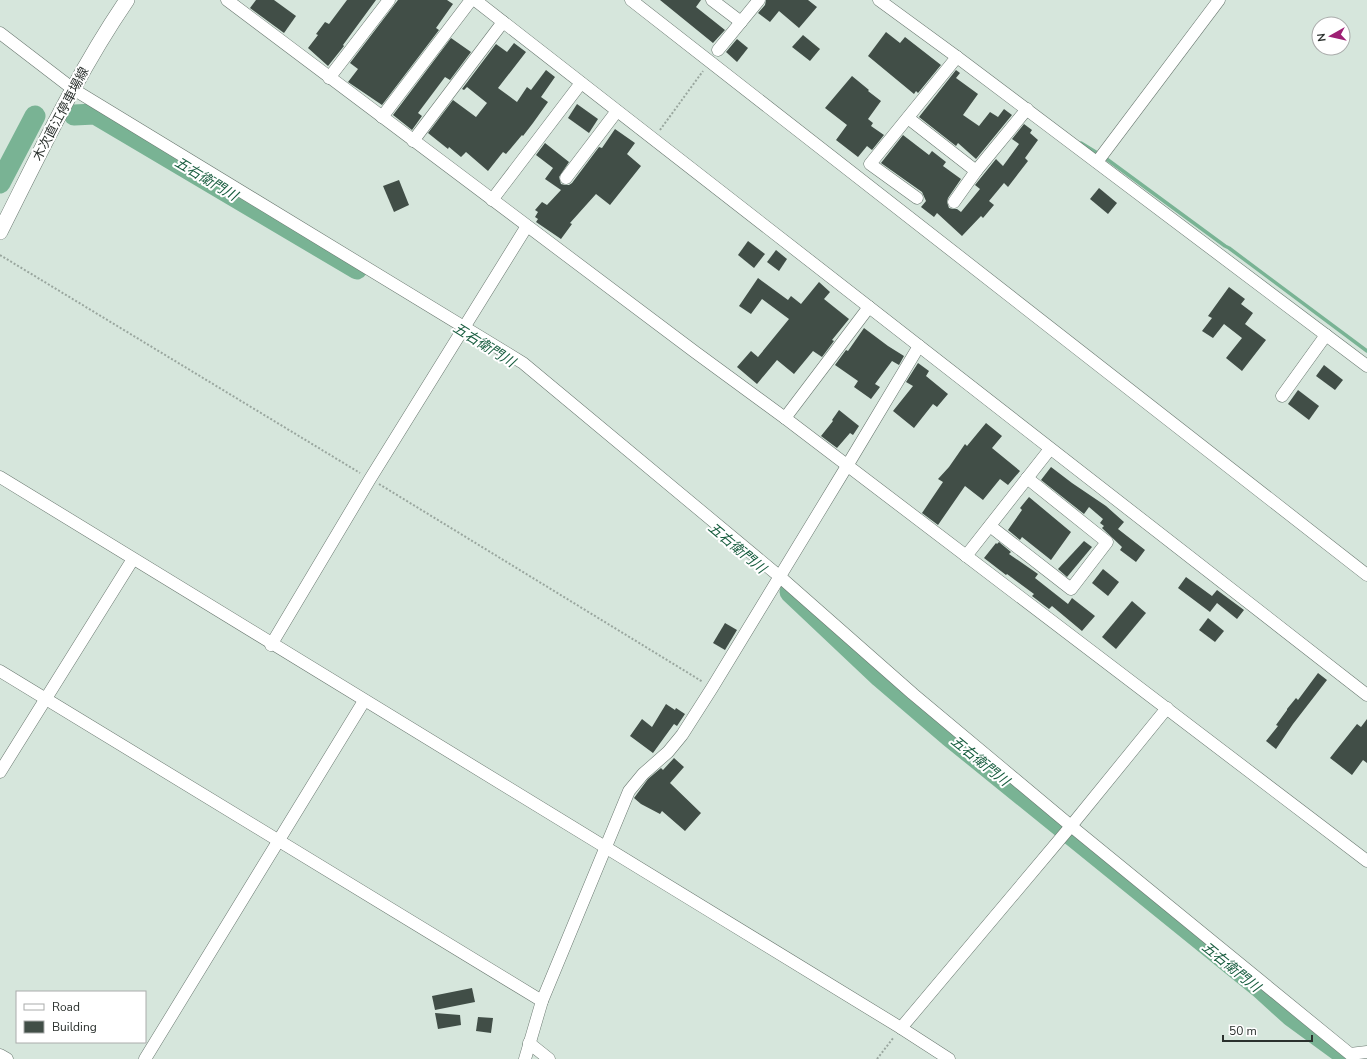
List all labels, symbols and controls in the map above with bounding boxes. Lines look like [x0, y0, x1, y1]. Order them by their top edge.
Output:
north arrow [1311, 16, 1351, 56]
text: N [1314, 32, 1330, 42]
street label: 木次直江停車場線 [29, 64, 93, 164]
water label: 五右衛門川 [171, 153, 243, 206]
water label: 五右衛門川 [449, 318, 520, 373]
water label: 五右衛門川 [704, 518, 771, 579]
water label: 五右衛門川 [947, 732, 1015, 792]
water label: 五右衛門川 [1198, 938, 1266, 998]
legend [16, 991, 146, 1043]
text: Road [52, 999, 80, 1015]
scale bar [1223, 1017, 1312, 1043]
text: Building [52, 1019, 97, 1035]
text: 50 m [1229, 1023, 1257, 1039]

